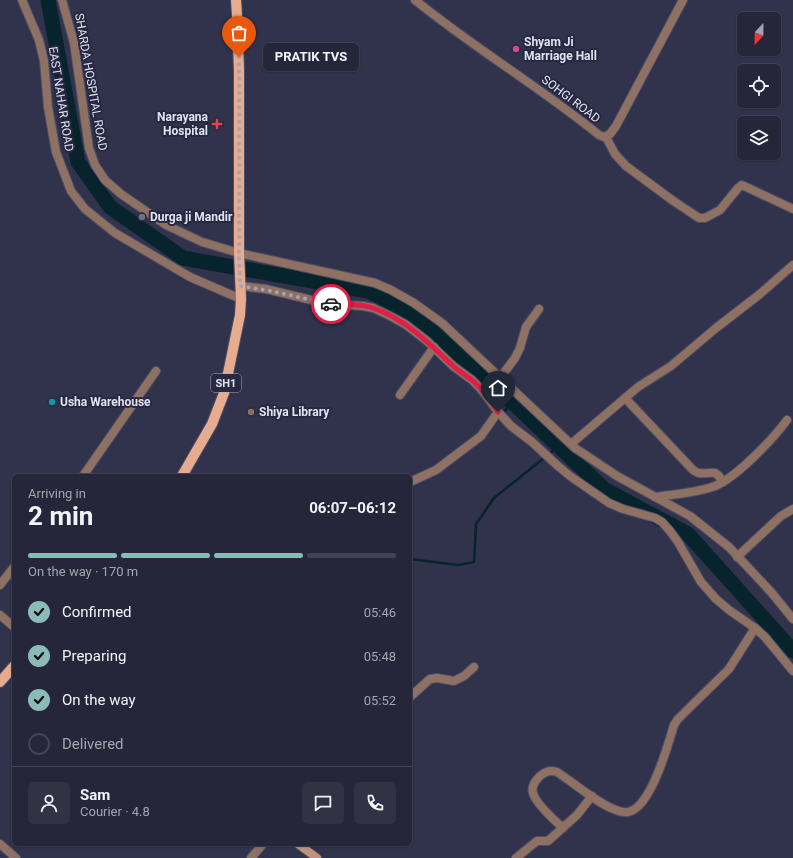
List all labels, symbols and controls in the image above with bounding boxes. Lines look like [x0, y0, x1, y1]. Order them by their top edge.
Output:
street label: SHARDA HOSPITAL ROAD [72, 12, 110, 152]
north arrow [737, 12, 781, 56]
map controls [737, 12, 781, 160]
pin [222, 16, 256, 57]
icon: bag [228, 22, 250, 44]
place label: Shyam Ji Marriage Hall [524, 35, 597, 63]
callout: PRATIK TVS [263, 43, 359, 71]
marker: Shyam Ji Marriage Hall [511, 44, 521, 54]
street label: EAST NAHAR ROAD [46, 45, 76, 153]
text: PRATIK TVS [275, 49, 347, 64]
button: locate [737, 64, 781, 108]
street label: SOHGI ROAD [539, 72, 603, 126]
place label: Narayana Hospital [157, 110, 209, 138]
button: layers [737, 116, 781, 160]
marker: Narayana Hospital [211, 118, 223, 130]
place label: Durga ji Mandir [150, 210, 233, 224]
marker: Durga ji Mandir [137, 212, 147, 222]
courier [311, 284, 351, 324]
icon: car [320, 293, 342, 315]
pin [481, 371, 515, 412]
road number: SH1 [211, 374, 241, 392]
icon: home [487, 377, 509, 399]
place label: Usha Warehouse [60, 395, 151, 409]
marker: Usha Warehouse [47, 397, 57, 407]
place label: Shiya Library [259, 405, 330, 419]
marker: Shiya Library [246, 407, 256, 417]
text: Arriving in [28, 486, 86, 501]
text: 06:07–06:12 [309, 499, 396, 517]
text: 2 min [28, 501, 93, 531]
text: On the way · 170 m [28, 564, 138, 579]
icon: check [28, 601, 50, 623]
text: Confirmed [62, 603, 132, 621]
text: 05:46 [364, 605, 396, 620]
icon: check [28, 645, 50, 667]
text: Preparing [62, 647, 126, 665]
text: 05:48 [364, 649, 396, 664]
icon: check [28, 689, 50, 711]
text: On the way [62, 691, 136, 709]
text: 05:52 [364, 693, 396, 708]
text: Delivered [62, 735, 124, 753]
button: person [28, 782, 70, 824]
button: chat [302, 782, 344, 824]
button: phone [354, 782, 396, 824]
text: Sam [80, 786, 110, 804]
text: Courier · 4.8 [80, 804, 150, 819]

